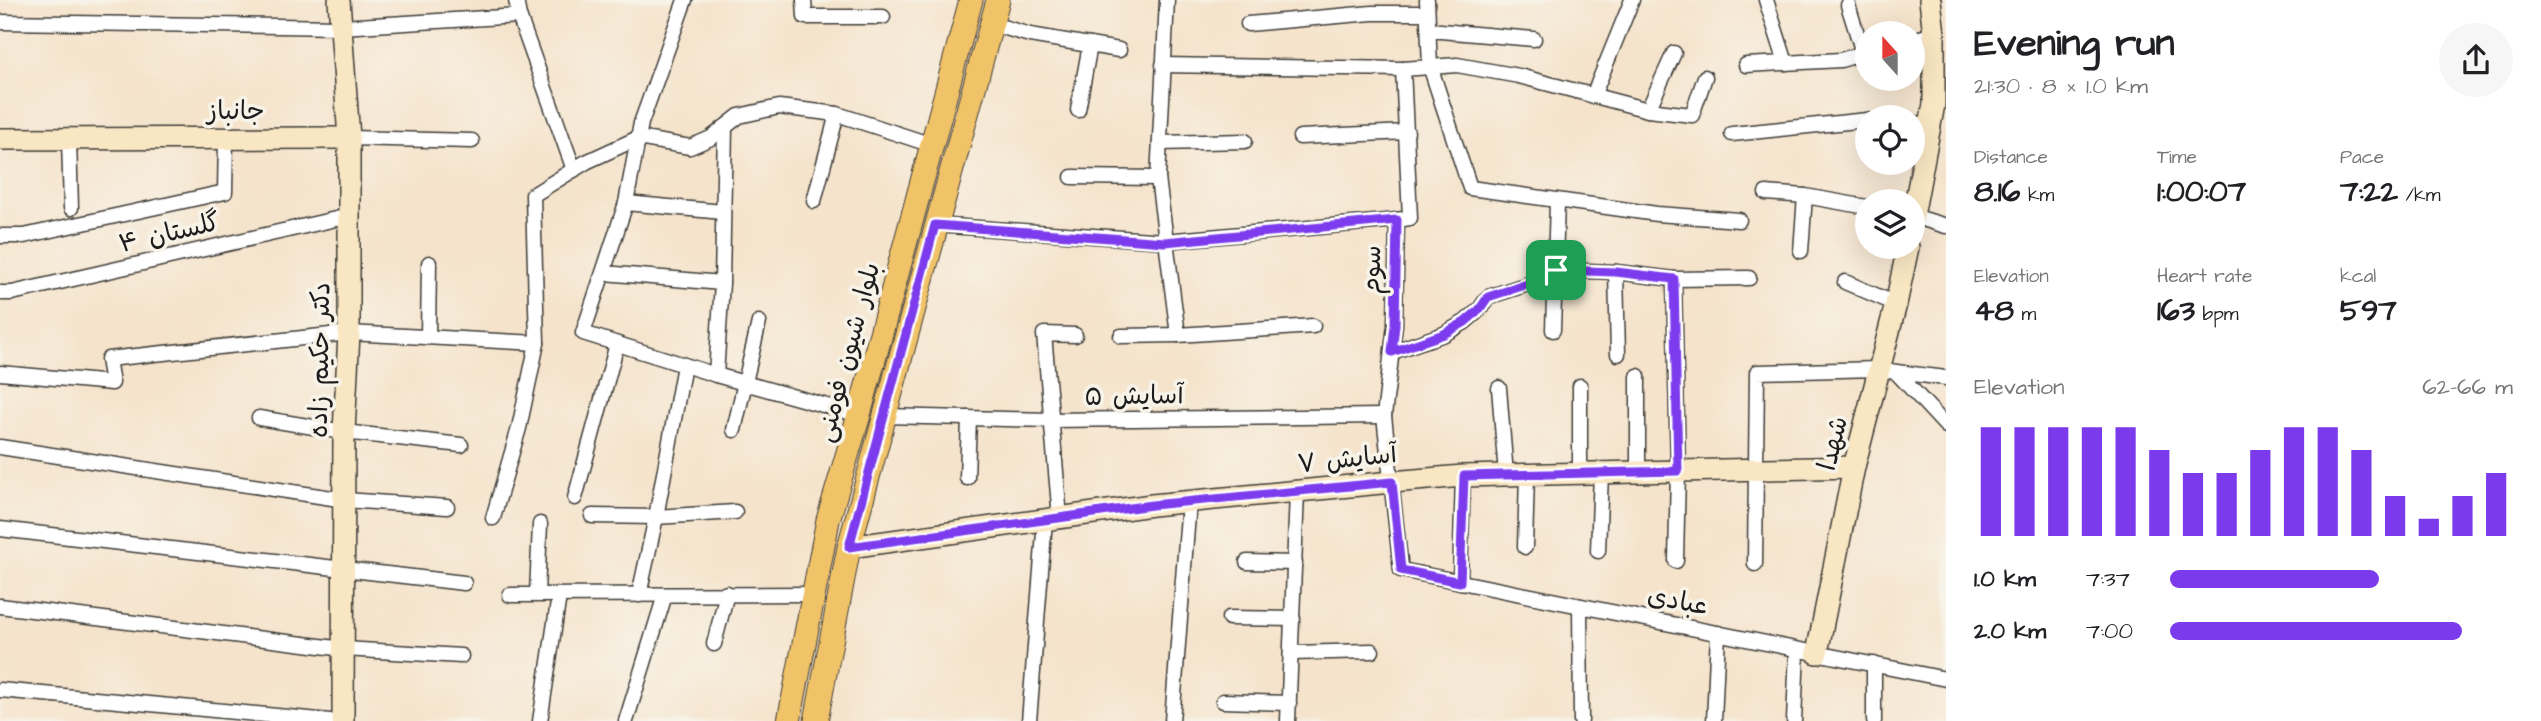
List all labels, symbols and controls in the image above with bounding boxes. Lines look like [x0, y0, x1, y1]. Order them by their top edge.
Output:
text: Evening run [1974, 18, 2175, 70]
north arrow [1855, 21, 1925, 91]
map controls [1855, 21, 1925, 259]
button: share [2439, 23, 2513, 97]
text: 21:30 · 8 × 1.0 km [1974, 70, 2148, 102]
street label: جانباز [205, 93, 265, 129]
button: locate [1855, 105, 1925, 175]
text: Distance [1974, 144, 2048, 171]
text: Time [2157, 144, 2197, 171]
text: Pace [2340, 144, 2384, 171]
text: 8.16 [1974, 171, 2020, 213]
text: 1:00:07 [2157, 171, 2246, 213]
text: 7:22 [2340, 171, 2398, 213]
text: km [2020, 182, 2054, 209]
text: /km [2398, 182, 2441, 209]
button: layers [1855, 189, 1925, 259]
street label: گلستان ۴ [115, 204, 223, 262]
pin [1526, 240, 1586, 300]
street label: سوم [1354, 245, 1391, 295]
icon: arrive [1537, 251, 1575, 289]
street label: بلوار شیون فومنی [807, 258, 889, 446]
text: Elevation [1974, 263, 2049, 290]
text: Heart rate [2157, 263, 2252, 290]
text: kcal [2340, 263, 2376, 290]
street label: دکتر حکیم زاده [301, 282, 340, 438]
text: 48 [1974, 290, 2014, 332]
text: 163 [2157, 290, 2195, 332]
text: 597 [2340, 290, 2397, 332]
text: m [2014, 301, 2036, 328]
text: bpm [2195, 301, 2239, 328]
text: Elevation [1974, 371, 2065, 403]
text: 62–66 m [2422, 371, 2513, 403]
street label: آسایش ۵ [1084, 377, 1186, 415]
street label: شهدا [1809, 412, 1857, 474]
street label: آسایش ۷ [1296, 436, 1400, 482]
text: 1.0 km [1974, 563, 2036, 595]
text: 7:37 [2086, 563, 2130, 595]
street label: عبادی [1644, 577, 1711, 624]
text: 2.0 km [1974, 615, 2046, 647]
text: 7:00 [2086, 615, 2133, 647]

